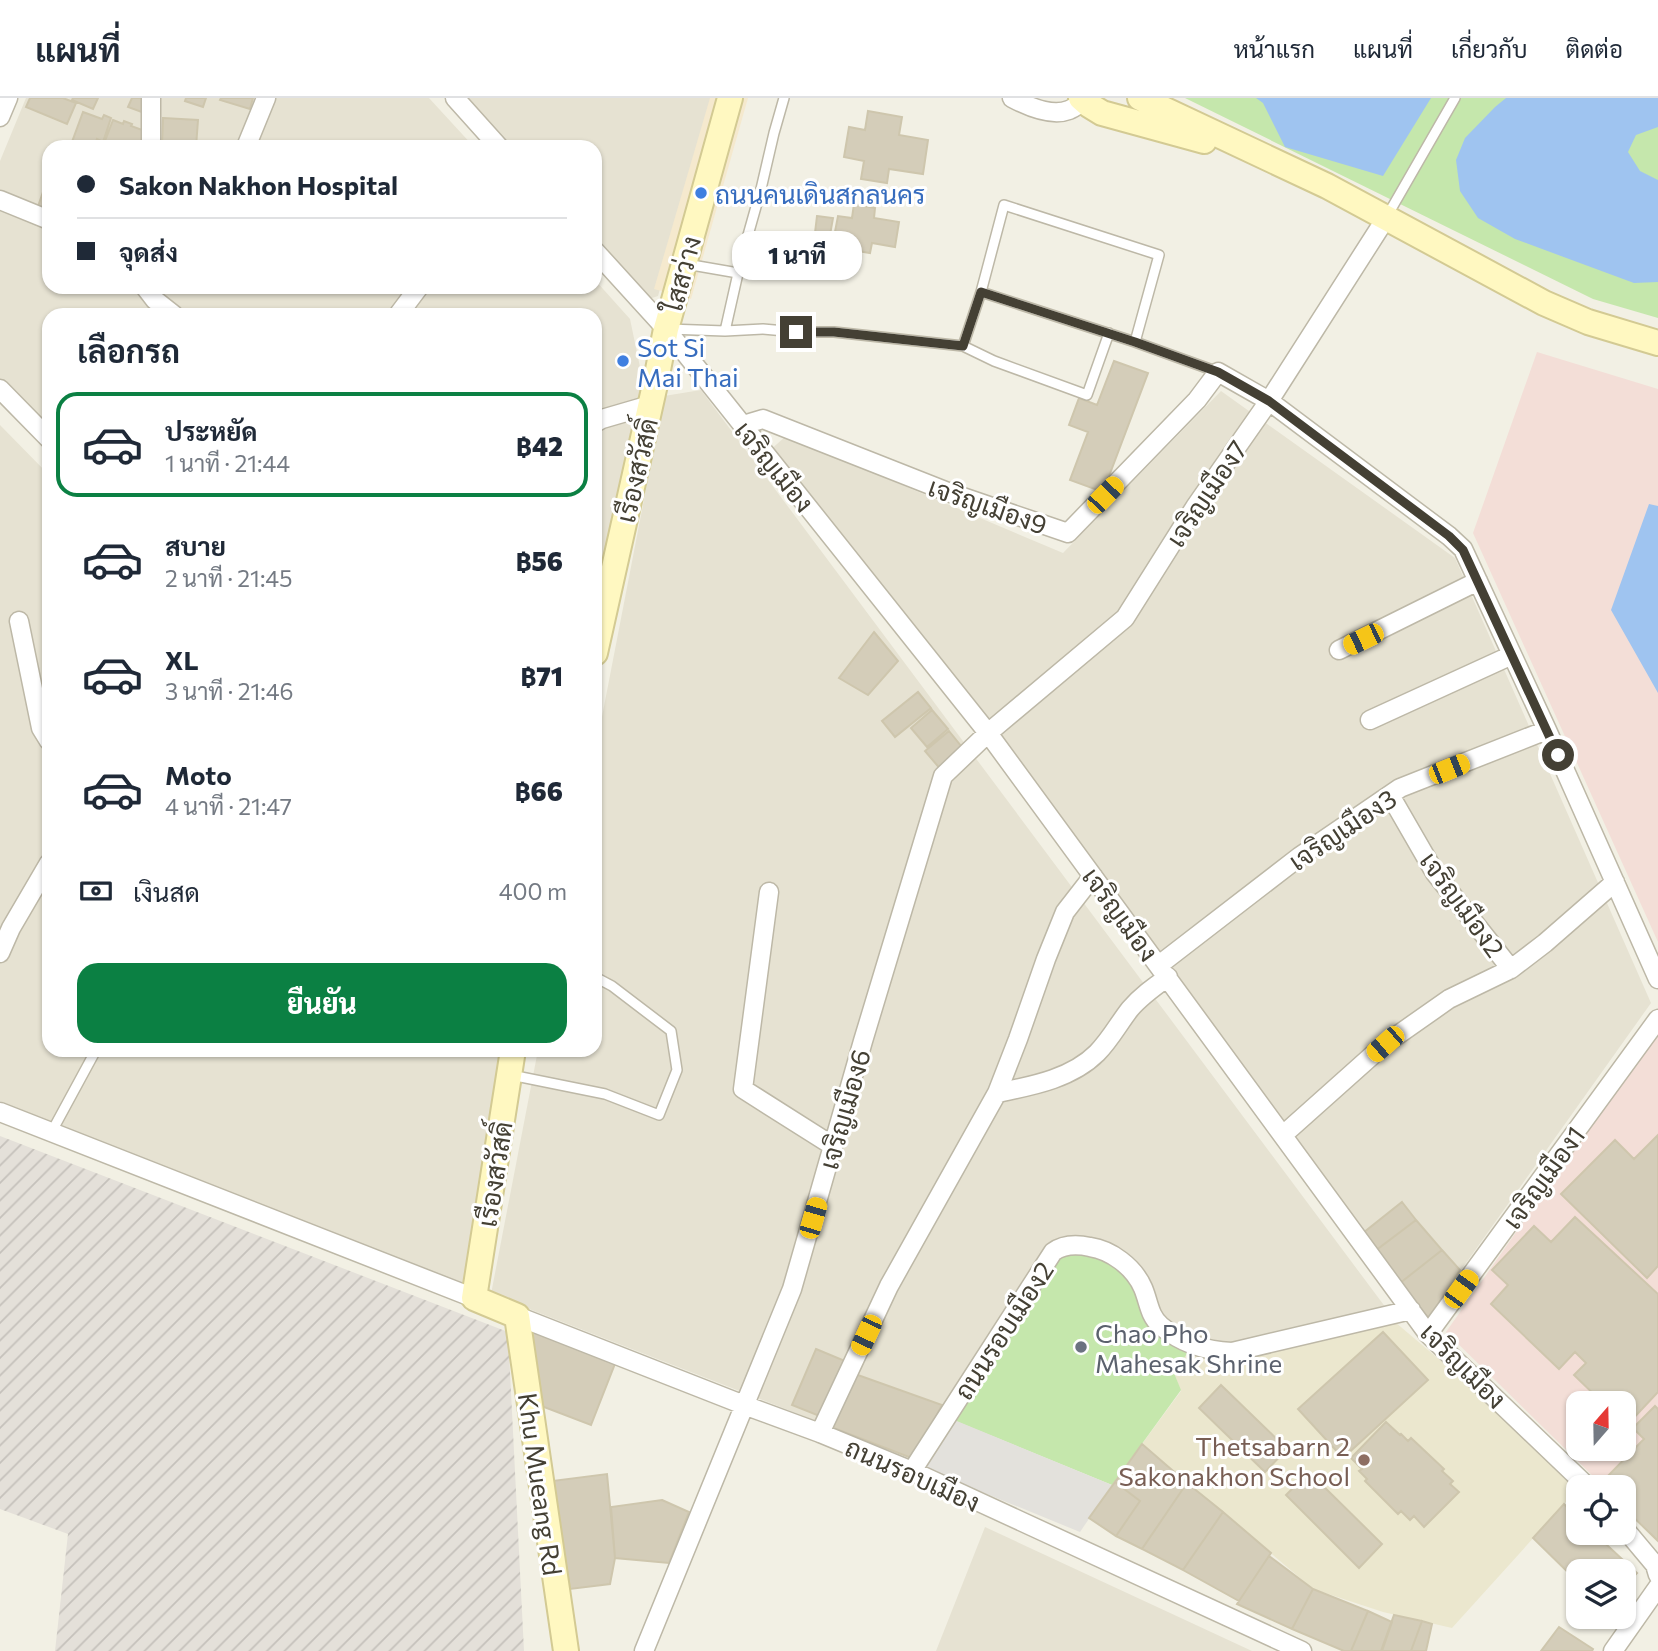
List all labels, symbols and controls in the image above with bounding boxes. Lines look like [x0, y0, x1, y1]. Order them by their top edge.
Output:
text: แผนที่ [35, 28, 121, 69]
text: หน้าแรก [1234, 34, 1315, 63]
text: แผนที่ [1353, 34, 1413, 63]
text: เกี่ยวกับ [1451, 34, 1528, 63]
text: ติดต่อ [1566, 34, 1623, 63]
text: Sakon Nakhon Hospital [119, 169, 398, 200]
place label: ถนนคนเดินสกลนคร [715, 178, 925, 209]
marker: ถนนคนเดินสกลนคร [693, 185, 709, 201]
callout: 1 นาที [731, 230, 861, 280]
street label: ใสสว่าง [655, 232, 706, 317]
text: จุดส่ง [119, 236, 178, 267]
text: 1 นาที [768, 241, 826, 269]
route end [780, 316, 812, 348]
text: เลือกรถ [77, 330, 180, 370]
place label: Sot Si Mai Thai [637, 331, 739, 392]
marker: Sot Si Mai Thai [615, 353, 631, 369]
icon: car [81, 413, 144, 476]
street label: เรืองสวัสดิ์ [603, 413, 663, 525]
street label: เจริญเมือง [727, 414, 821, 519]
text: ประหยัด [165, 415, 258, 446]
text: ฿42 [516, 430, 563, 461]
street label: เจริญเมือง7 [1159, 434, 1254, 553]
text: 1 นาที · 21:44 [165, 449, 290, 477]
street label: เจริญเมือง9 [924, 470, 1051, 542]
car [1083, 473, 1128, 517]
icon: car [81, 528, 144, 591]
text: สบาย [165, 530, 226, 561]
text: ฿56 [516, 545, 563, 576]
text: 2 นาที · 21:45 [165, 564, 292, 592]
car [1340, 620, 1387, 658]
icon: car [81, 643, 144, 706]
text: XL [165, 644, 199, 675]
text: ฿71 [520, 660, 563, 691]
text: 3 นาที · 21:46 [165, 677, 293, 705]
route start [1542, 739, 1574, 771]
car [1426, 751, 1473, 787]
icon: car [81, 758, 144, 821]
text: Moto [165, 759, 232, 790]
text: ฿66 [515, 775, 563, 806]
street label: เจริญเมือง3 [1283, 782, 1403, 878]
text: 4 นาที · 21:47 [165, 792, 292, 820]
street label: เจริญเมือง2 [1413, 845, 1511, 964]
street label: เจริญเมือง [1075, 861, 1165, 968]
icon: cash [77, 872, 115, 910]
text: เงินสด [133, 876, 200, 907]
text: 400 m [499, 877, 567, 905]
button: ยืนยัน [77, 963, 567, 1043]
car [1363, 1022, 1408, 1066]
street label: เจริญเมือง6 [812, 1045, 878, 1173]
street label: เรืองสวัสดิ์ [465, 1118, 518, 1229]
street label: เจริญเมือง1 [1496, 1120, 1592, 1235]
car [798, 1195, 829, 1241]
street label: ถนนรอบเมือง2 [947, 1255, 1059, 1405]
car [1441, 1266, 1482, 1312]
car [848, 1312, 885, 1358]
street label: เจริญเมือง [1414, 1316, 1513, 1415]
place label: Chao Pho Mahesak Shrine [1095, 1317, 1282, 1378]
marker: Chao Pho Mahesak Shrine [1073, 1339, 1089, 1355]
street label: Khu Mueang Rd [513, 1391, 569, 1577]
north arrow [1566, 1391, 1636, 1461]
map controls [1566, 1391, 1636, 1629]
place label: Thetsabarn 2 Sakonakhon School [1119, 1430, 1350, 1491]
street label: ถนนรอบเมือง [841, 1431, 985, 1517]
marker: Thetsabarn 2 Sakonakhon School [1356, 1452, 1372, 1468]
button: locate [1566, 1475, 1636, 1545]
button: layers [1566, 1559, 1636, 1629]

